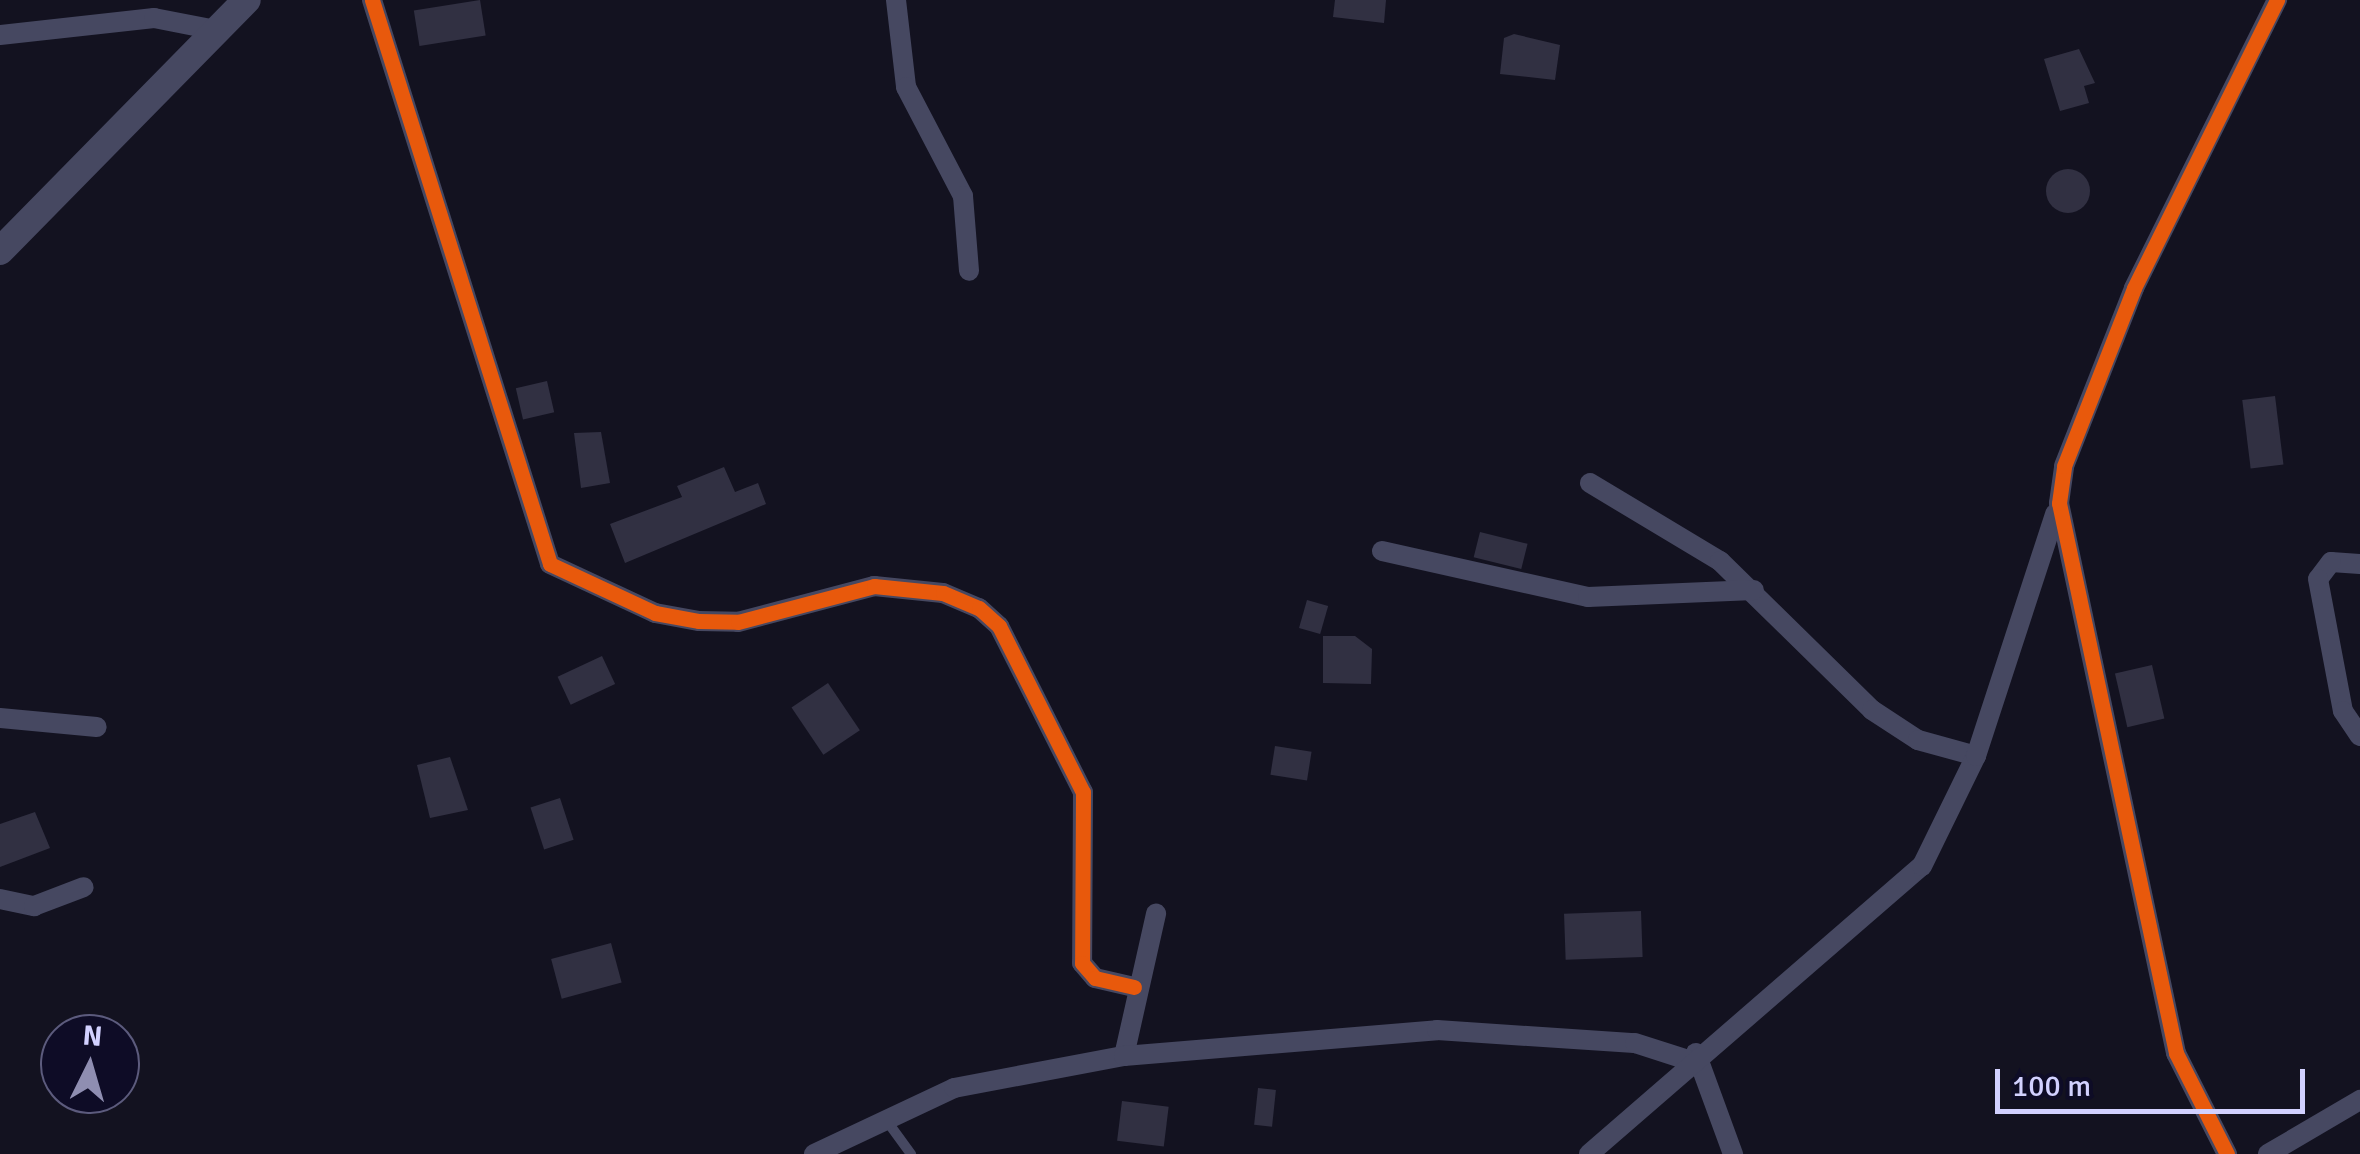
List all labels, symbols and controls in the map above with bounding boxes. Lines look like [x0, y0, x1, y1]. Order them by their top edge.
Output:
north arrow [40, 1014, 140, 1114]
text: N [81, 1018, 104, 1054]
scale bar [2000, 1049, 2310, 1111]
text: 100 m [2012, 1068, 2091, 1105]

